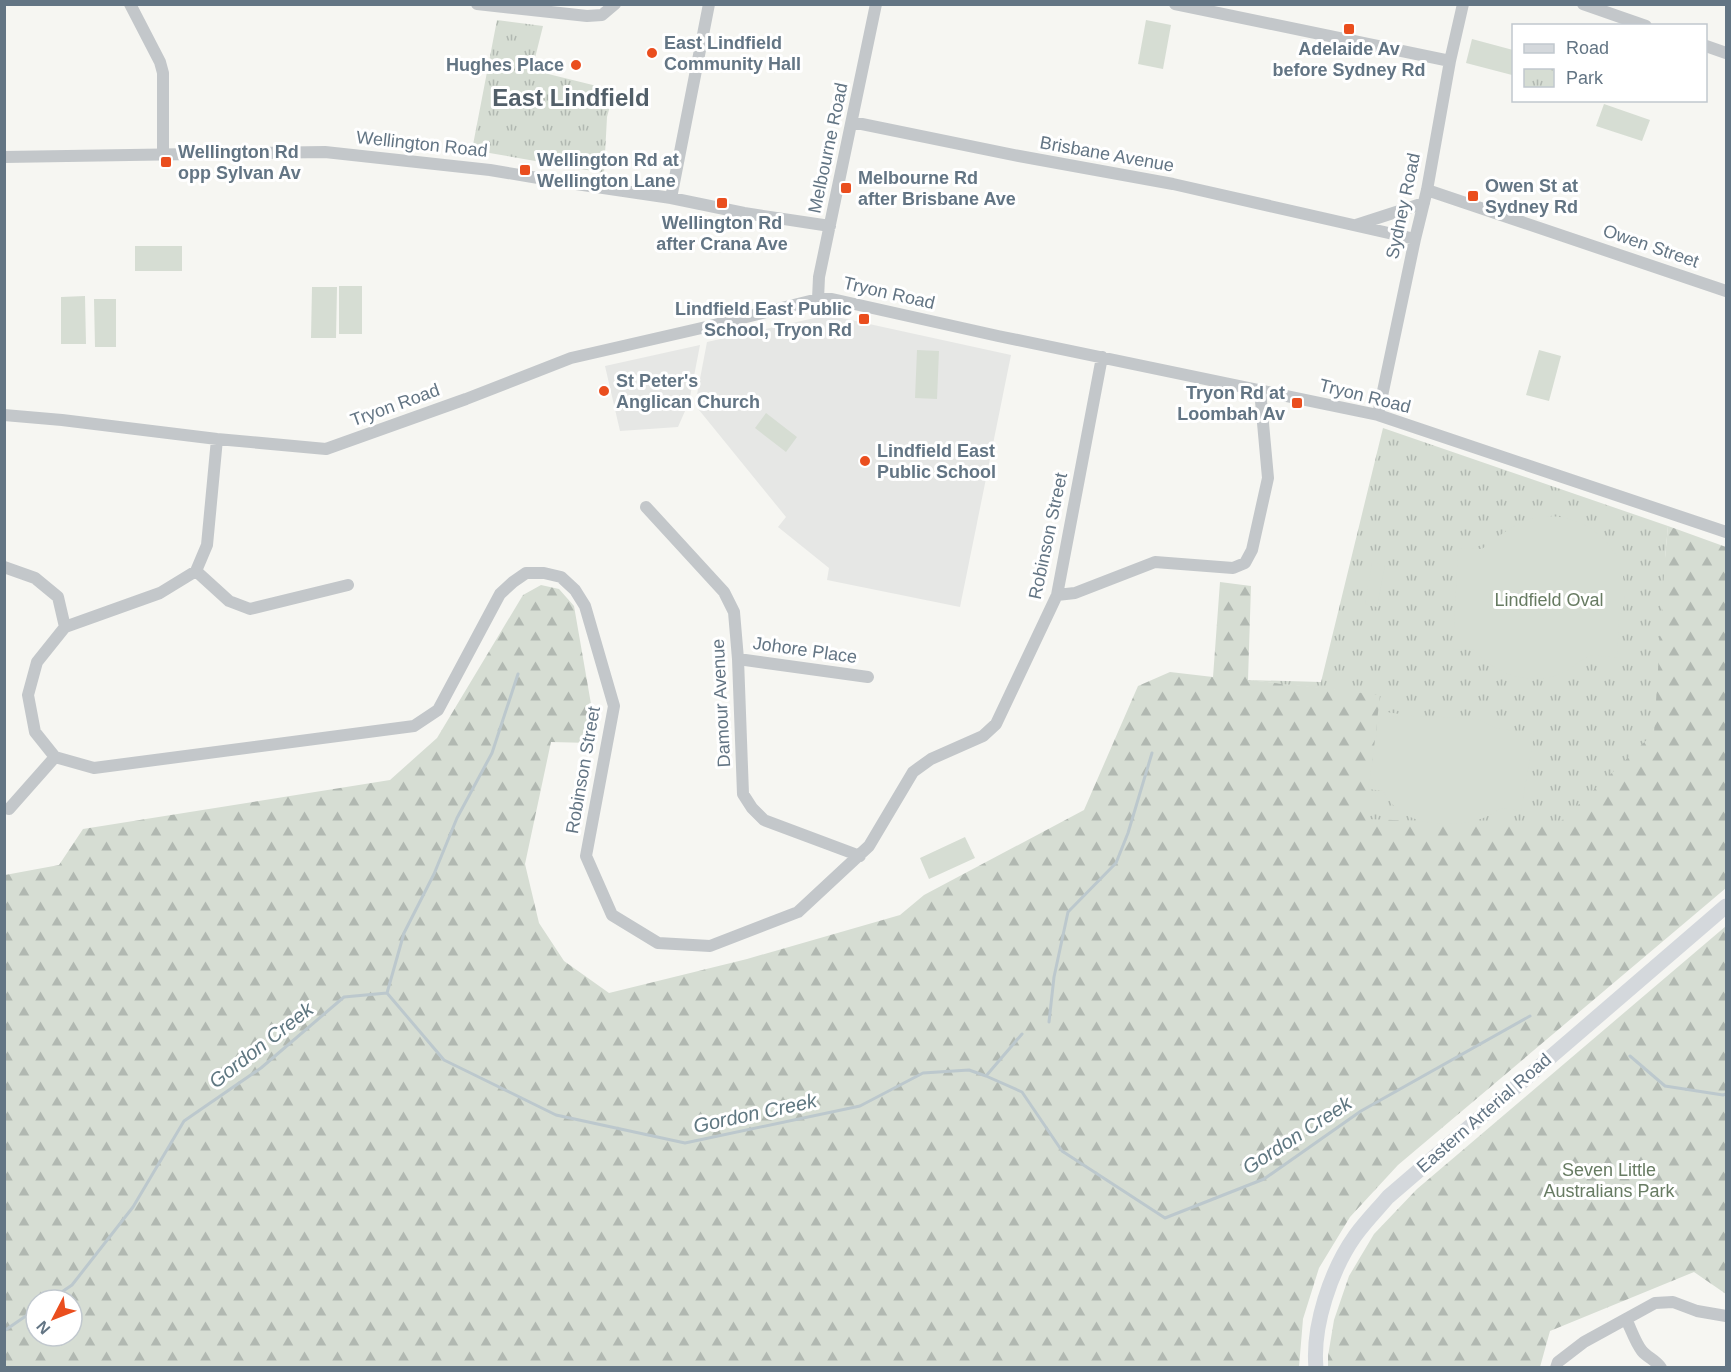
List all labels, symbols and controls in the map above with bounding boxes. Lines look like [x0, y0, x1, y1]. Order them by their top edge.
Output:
marker: Adelaide Av before Sydney Rd [1342, 22, 1356, 36]
legend [1512, 24, 1707, 102]
place label: East Lindfield Community Hall [664, 33, 801, 74]
text: Road [1566, 38, 1609, 58]
place label: Adelaide Av before Sydney Rd [1272, 39, 1426, 80]
marker: East Lindfield Community Hall [645, 46, 659, 60]
place label: Hughes Place [446, 55, 564, 75]
marker: Hughes Place [569, 58, 583, 72]
text: Park [1566, 68, 1604, 88]
street label: Melbourne Road [804, 81, 852, 215]
district label: East Lindfield [492, 84, 650, 111]
street label: Wellington Road [355, 127, 489, 161]
street label: Brisbane Avenue [1038, 132, 1176, 176]
place label: Wellington Rd opp Sylvan Av [178, 142, 301, 183]
place label: Wellington Rd at Wellington Lane [537, 150, 679, 191]
street label: Sydney Road [1382, 151, 1424, 261]
marker: Wellington Rd opp Sylvan Av [159, 155, 173, 169]
marker: Wellington Rd at Wellington Lane [518, 163, 532, 177]
place label: Melbourne Rd after Brisbane Ave [858, 168, 1016, 209]
place label: Owen St at Sydney Rd [1485, 176, 1578, 217]
marker: Melbourne Rd after Brisbane Ave [839, 181, 853, 195]
marker: Owen St at Sydney Rd [1466, 189, 1480, 203]
marker: Wellington Rd after Crana Ave [715, 196, 729, 210]
place label: Wellington Rd after Crana Ave [656, 213, 788, 254]
street label: Owen Street [1600, 220, 1702, 272]
street label: Tryon Road [841, 273, 937, 313]
place label: Lindfield East Public School, Tryon Rd [675, 299, 852, 340]
marker: Lindfield East Public School, Tryon Rd [857, 312, 871, 326]
place label: St Peter's Anglican Church [616, 371, 760, 412]
street label: Tryon Road [1317, 375, 1413, 417]
street label: Tryon Road [348, 380, 442, 430]
place label: Tryon Rd at Loombah Av [1177, 383, 1285, 424]
marker: St Peter's Anglican Church [597, 384, 611, 398]
marker: Tryon Rd at Loombah Av [1290, 396, 1304, 410]
place label: Lindfield East Public School [877, 441, 996, 482]
marker: Lindfield East Public School [858, 454, 872, 468]
street label: Robinson Street [1025, 471, 1071, 601]
park label: Lindfield Oval [1494, 590, 1604, 610]
street label: Johore Place [752, 633, 858, 667]
street label: Damour Avenue [708, 638, 734, 768]
street label: Robinson Street [562, 705, 604, 835]
water label: Gordon Creek [205, 997, 318, 1092]
street label: Eastern Arterial Road [1413, 1049, 1555, 1177]
water label: Gordon Creek [691, 1089, 820, 1137]
water label: Gordon Creek [1238, 1091, 1357, 1178]
park label: Seven Little Australians Park [1543, 1160, 1676, 1201]
north arrow [24, 1288, 84, 1348]
text: N [33, 1318, 53, 1338]

